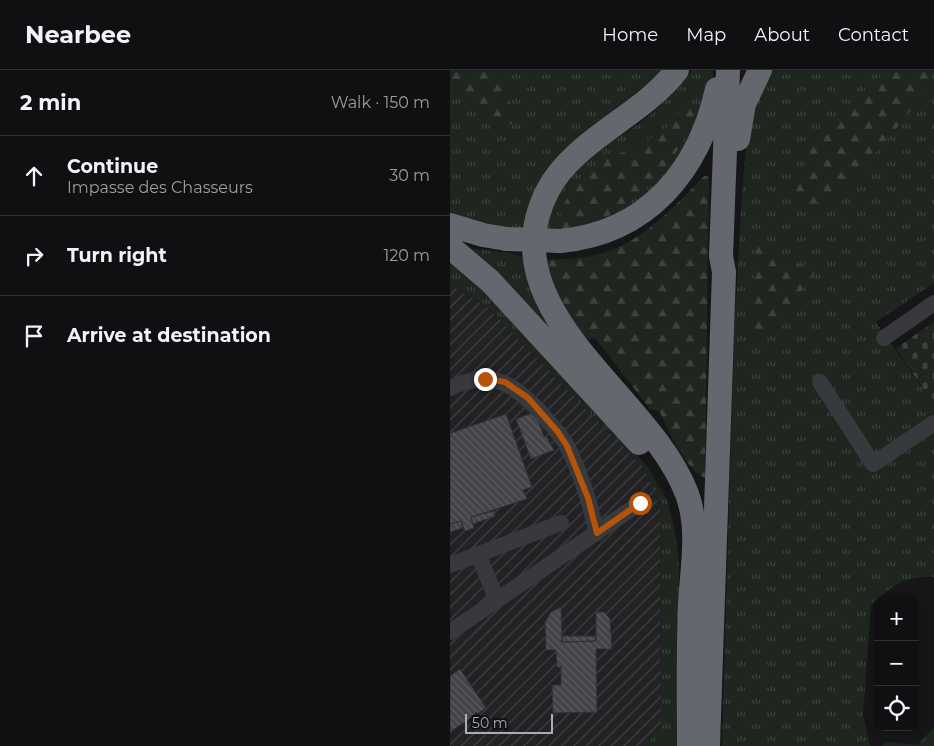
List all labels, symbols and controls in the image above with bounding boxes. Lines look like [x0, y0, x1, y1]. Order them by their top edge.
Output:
text: Nearbee [25, 20, 131, 49]
text: Home [602, 24, 658, 46]
text: Map [686, 24, 726, 46]
text: About [754, 24, 810, 46]
text: Contact [838, 24, 909, 46]
text: 2 min [20, 90, 81, 115]
text: Walk · 150 m [331, 93, 430, 112]
text: Continue [67, 155, 158, 178]
icon: ahead [20, 162, 48, 190]
text: 30 m [389, 166, 430, 185]
text: Impasse des Chasseurs [67, 178, 253, 197]
icon: right [20, 242, 48, 270]
text: Turn right [67, 244, 167, 267]
text: 120 m [383, 246, 430, 265]
icon: arrive [20, 322, 48, 350]
text: Arrive at destination [67, 324, 271, 347]
route end [474, 368, 497, 391]
route start [629, 492, 652, 515]
map controls [874, 596, 919, 731]
button: + [874, 596, 919, 641]
button: − [874, 641, 919, 686]
button: locate [874, 686, 919, 731]
scale bar [465, 711, 552, 734]
text: 50 m [472, 714, 508, 732]

